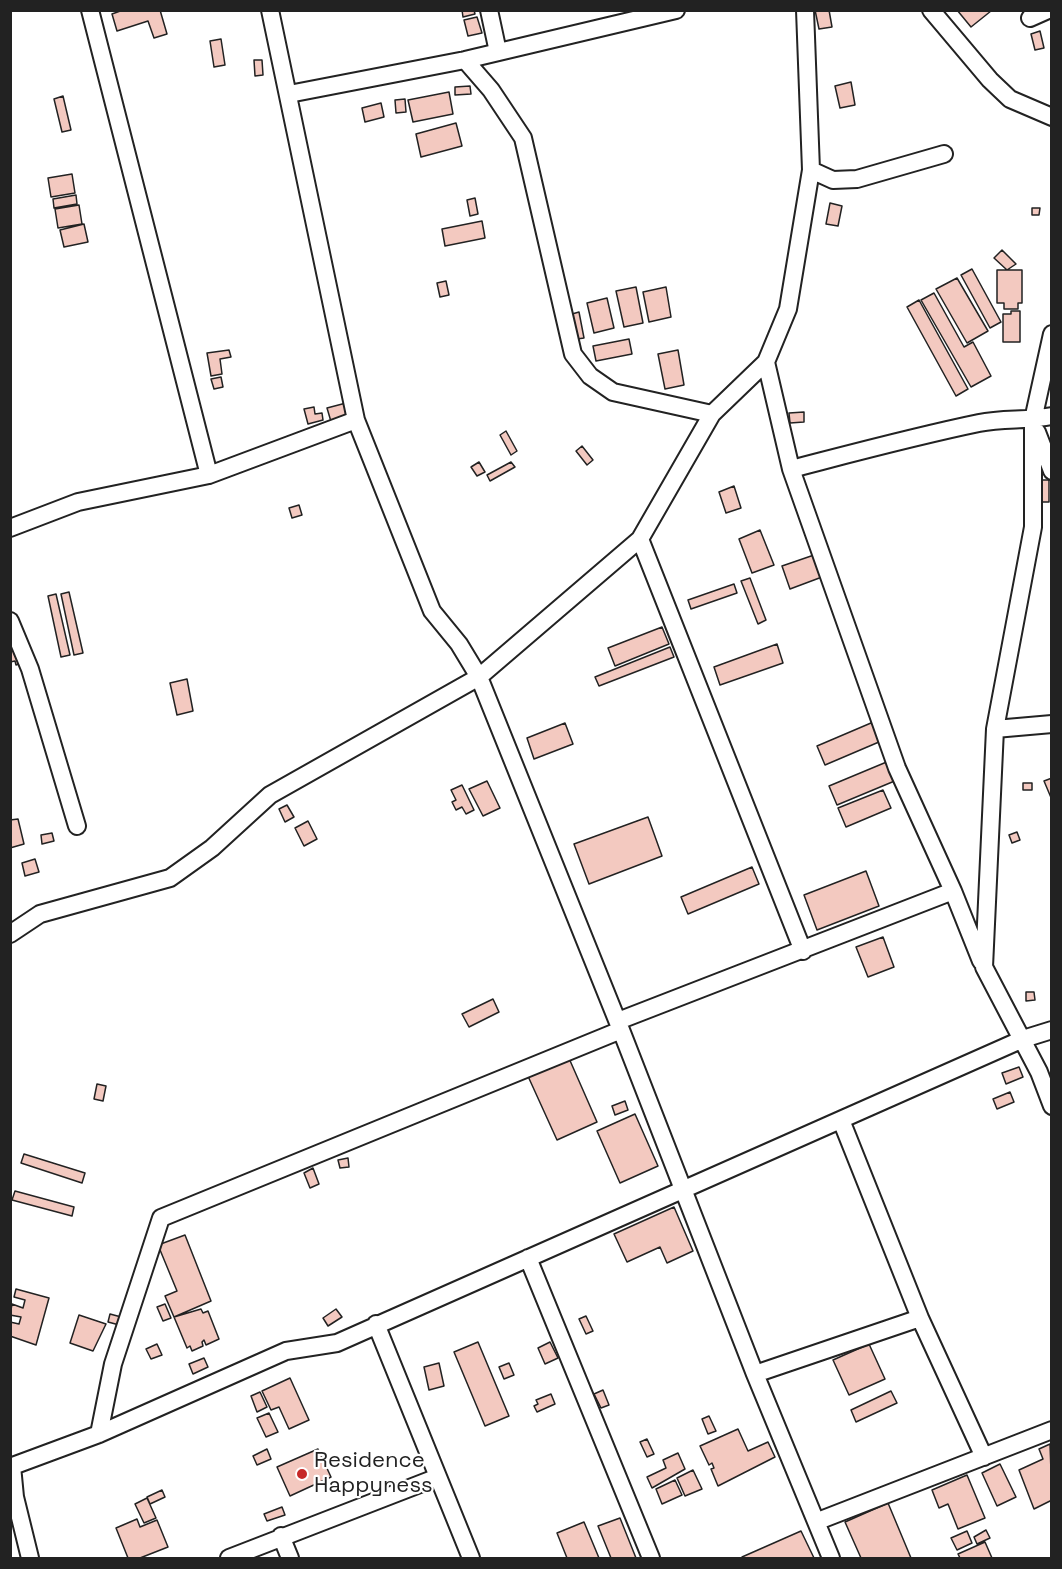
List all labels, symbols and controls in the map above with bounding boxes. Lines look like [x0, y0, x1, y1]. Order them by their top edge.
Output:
place label: Residence Happyness [314, 1448, 433, 1500]
marker: Residence Happyness [295, 1467, 309, 1481]

